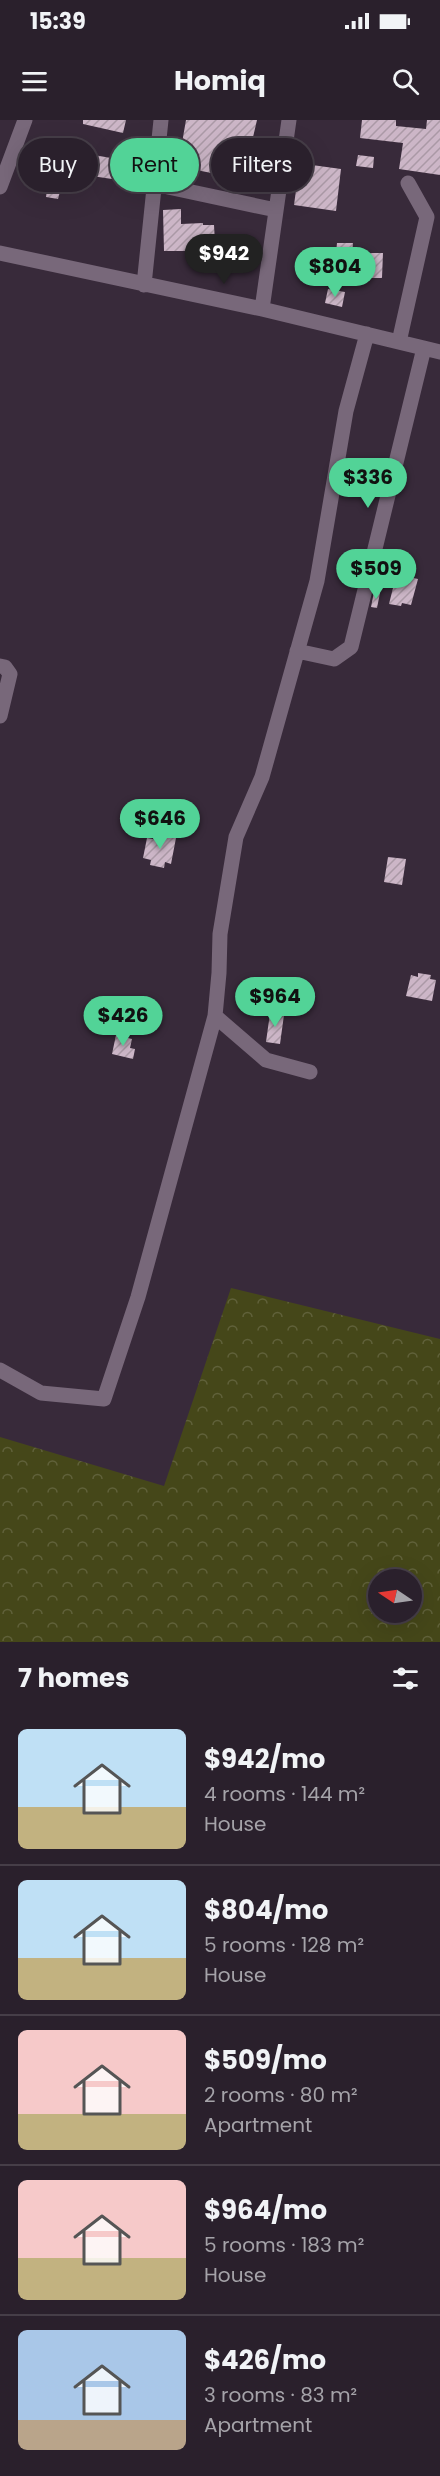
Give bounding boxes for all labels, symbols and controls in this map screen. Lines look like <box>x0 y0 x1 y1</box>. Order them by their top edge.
text: 15:39 <box>30 6 86 37</box>
text: Homiq <box>174 62 266 99</box>
icon: menu <box>18 65 51 98</box>
icon: search <box>389 65 422 98</box>
chip: Buy <box>18 138 98 192</box>
chip: Rent <box>110 138 199 192</box>
chip: Filters <box>211 138 313 192</box>
pin: $942 <box>188 234 260 285</box>
text: $942 <box>199 239 249 267</box>
pin: $804 <box>299 247 371 298</box>
text: $804 <box>309 252 361 280</box>
pin: $336 <box>332 458 404 509</box>
text: $336 <box>343 463 393 491</box>
pin: $509 <box>340 549 412 600</box>
text: $509 <box>350 554 402 582</box>
pin: $646 <box>124 799 196 850</box>
text: $646 <box>134 804 186 832</box>
pin: $964 <box>239 977 311 1028</box>
text: $964 <box>249 982 301 1010</box>
pin: $426 <box>87 996 159 1047</box>
text: $426 <box>98 1001 148 1029</box>
north arrow <box>368 1569 422 1623</box>
map controls <box>368 1569 422 1623</box>
text: 7 homes <box>18 1660 130 1696</box>
icon: filters <box>389 1662 422 1695</box>
text: $942/mo <box>204 1741 325 1777</box>
icon: home <box>66 1753 138 1825</box>
text: 4 rooms · 144 m² <box>204 1780 365 1808</box>
text: House <box>204 1810 266 1838</box>
text: $804/mo <box>204 1892 328 1928</box>
icon: home <box>66 1904 138 1976</box>
text: 5 rooms · 128 m² <box>204 1931 364 1959</box>
text: House <box>204 1961 266 1989</box>
text: $509/mo <box>204 2042 327 2078</box>
icon: home <box>66 2054 138 2126</box>
text: 2 rooms · 80 m² <box>204 2081 358 2109</box>
text: Apartment <box>204 2111 312 2139</box>
text: $964/mo <box>204 2192 327 2228</box>
icon: home <box>66 2204 138 2276</box>
text: 5 rooms · 183 m² <box>204 2231 364 2259</box>
text: House <box>204 2261 266 2289</box>
text: $426/mo <box>204 2342 326 2378</box>
icon: home <box>66 2354 138 2426</box>
text: 3 rooms · 83 m² <box>204 2381 357 2409</box>
text: Apartment <box>204 2411 312 2439</box>

